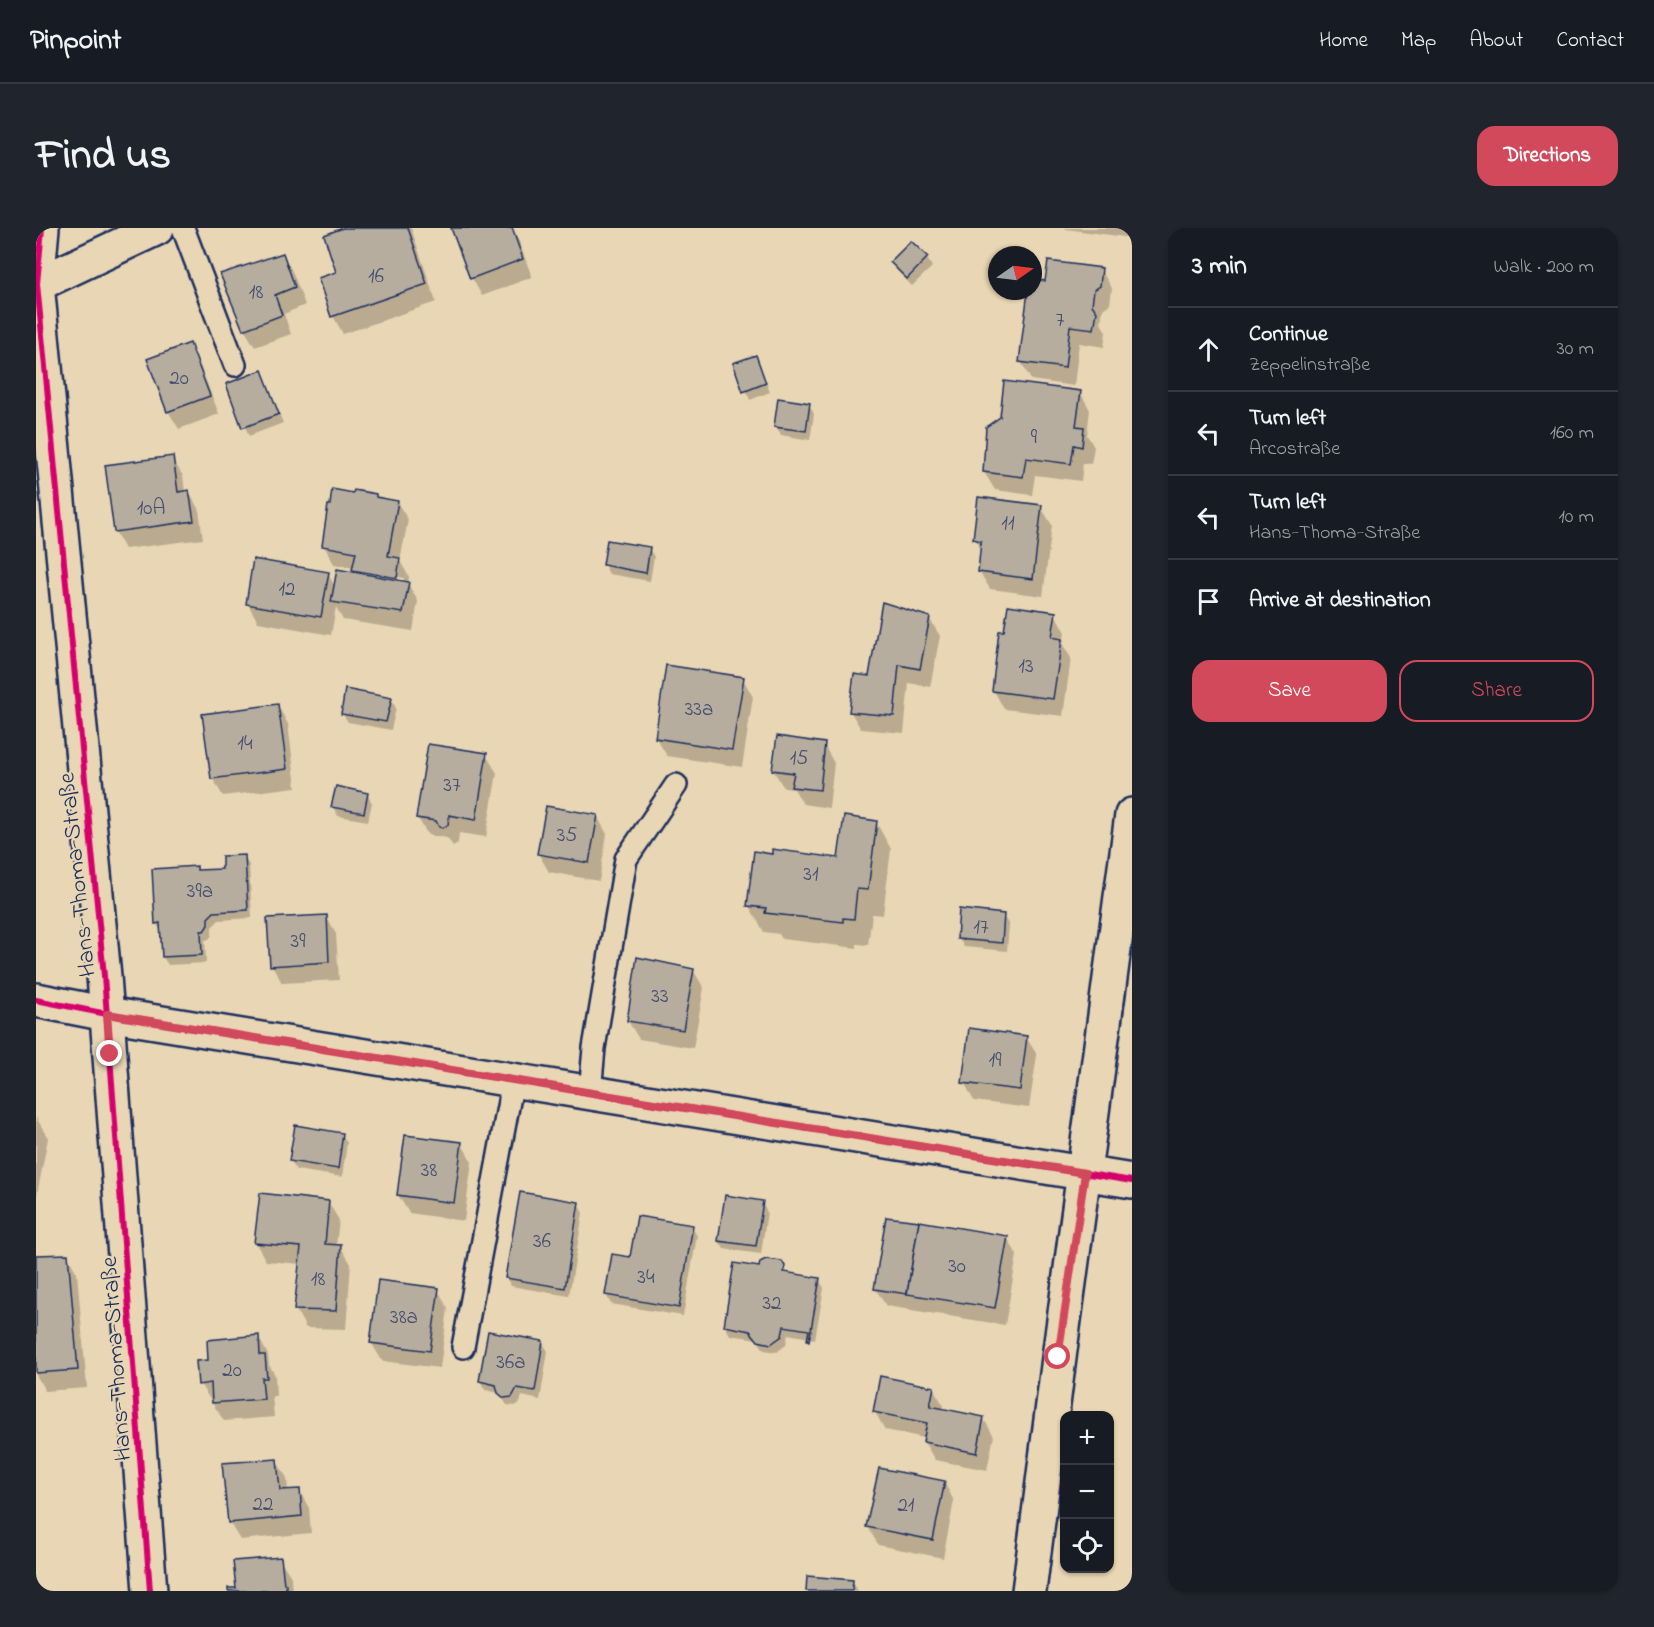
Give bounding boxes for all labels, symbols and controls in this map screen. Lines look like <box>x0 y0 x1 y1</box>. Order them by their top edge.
text: Pinpoint <box>30 21 121 62</box>
text: Home <box>1319 26 1368 56</box>
text: Map <box>1401 26 1436 56</box>
text: About <box>1469 26 1523 56</box>
text: Contact <box>1556 26 1624 56</box>
text: Find us <box>36 126 171 187</box>
button: Directions <box>1477 126 1618 186</box>
north arrow <box>988 246 1042 300</box>
text: 3 min <box>1192 248 1247 286</box>
text: Walk · 200 m <box>1494 253 1594 282</box>
house number: 16 <box>368 262 384 292</box>
house number: 18 <box>249 278 263 308</box>
house number: 7 <box>1056 306 1065 336</box>
text: Continue <box>1249 319 1328 351</box>
icon: ahead <box>1192 333 1225 366</box>
text: 30 m <box>1557 335 1594 364</box>
text: Zeppelinstraße <box>1249 351 1370 380</box>
house number: 20 <box>169 364 189 394</box>
text: Turn left <box>1249 403 1326 435</box>
icon: left <box>1192 417 1225 450</box>
text: 160 m <box>1550 419 1594 448</box>
house number: 9 <box>1031 423 1038 453</box>
text: Arcostraße <box>1249 435 1340 464</box>
text: Turn left <box>1249 487 1326 519</box>
house number: 10A <box>137 494 165 524</box>
icon: left <box>1192 501 1225 534</box>
text: 10 m <box>1558 503 1594 532</box>
house number: 11 <box>1001 509 1015 539</box>
text: Hans-Thoma-Straße <box>1249 519 1420 548</box>
house number: 12 <box>278 575 296 605</box>
icon: arrive <box>1192 585 1225 618</box>
text: Arrive at destination <box>1249 585 1431 617</box>
house number: 13 <box>1018 652 1034 682</box>
button: Save <box>1192 660 1387 722</box>
button: Share <box>1399 660 1594 722</box>
house number: 33a <box>685 695 713 725</box>
house number: 14 <box>237 729 253 759</box>
house number: 15 <box>790 744 808 774</box>
street label: Hans-Thoma-Straße <box>50 771 107 979</box>
house number: 37 <box>443 771 461 801</box>
house number: 35 <box>557 821 577 851</box>
house number: 31 <box>803 860 819 890</box>
house number: 39a <box>187 877 213 907</box>
house number: 17 <box>973 913 989 943</box>
house number: 39 <box>291 927 306 957</box>
house number: 33 <box>651 982 669 1012</box>
route end <box>96 1040 122 1066</box>
house number: 19 <box>989 1046 1002 1076</box>
house number: 38 <box>421 1156 437 1186</box>
house number: 36 <box>533 1227 551 1257</box>
house number: 30 <box>948 1252 966 1282</box>
street label: Hans-Thoma-Straße <box>93 1255 142 1462</box>
house number: 34 <box>637 1263 655 1293</box>
house number: 18 <box>311 1265 325 1295</box>
house number: 32 <box>762 1289 782 1319</box>
house number: 38a <box>390 1303 418 1333</box>
route start <box>1044 1343 1070 1369</box>
house number: 36a <box>496 1348 526 1378</box>
house number: 20 <box>222 1356 242 1386</box>
map controls <box>1060 1411 1114 1573</box>
button: + <box>1060 1411 1114 1465</box>
button: − <box>1060 1465 1114 1519</box>
house number: 22 <box>253 1490 273 1520</box>
house number: 21 <box>897 1491 915 1521</box>
button: locate <box>1060 1519 1114 1573</box>

